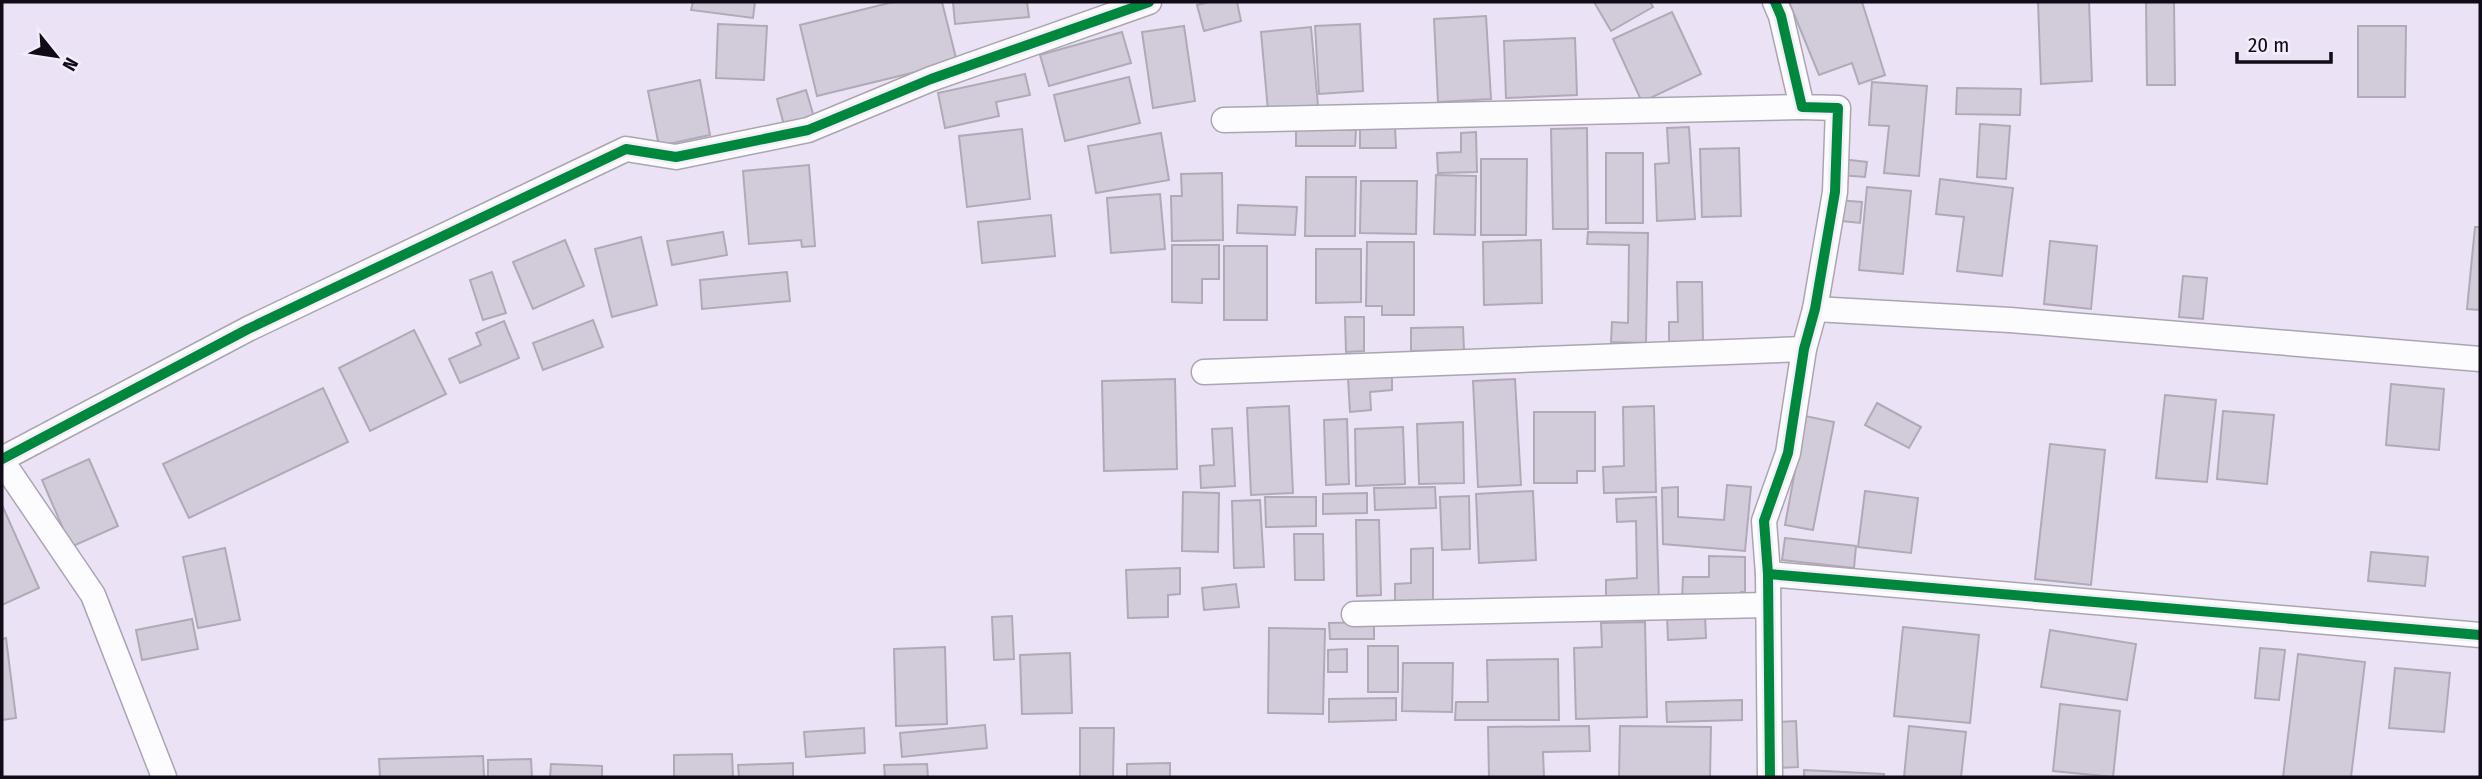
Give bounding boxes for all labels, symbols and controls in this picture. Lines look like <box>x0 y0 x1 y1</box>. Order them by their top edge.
north arrow <box>21 21 91 91</box>
scale bar <box>2237 21 2332 65</box>
text: 20 m <box>2248 32 2289 58</box>
text: N <box>57 54 83 75</box>

